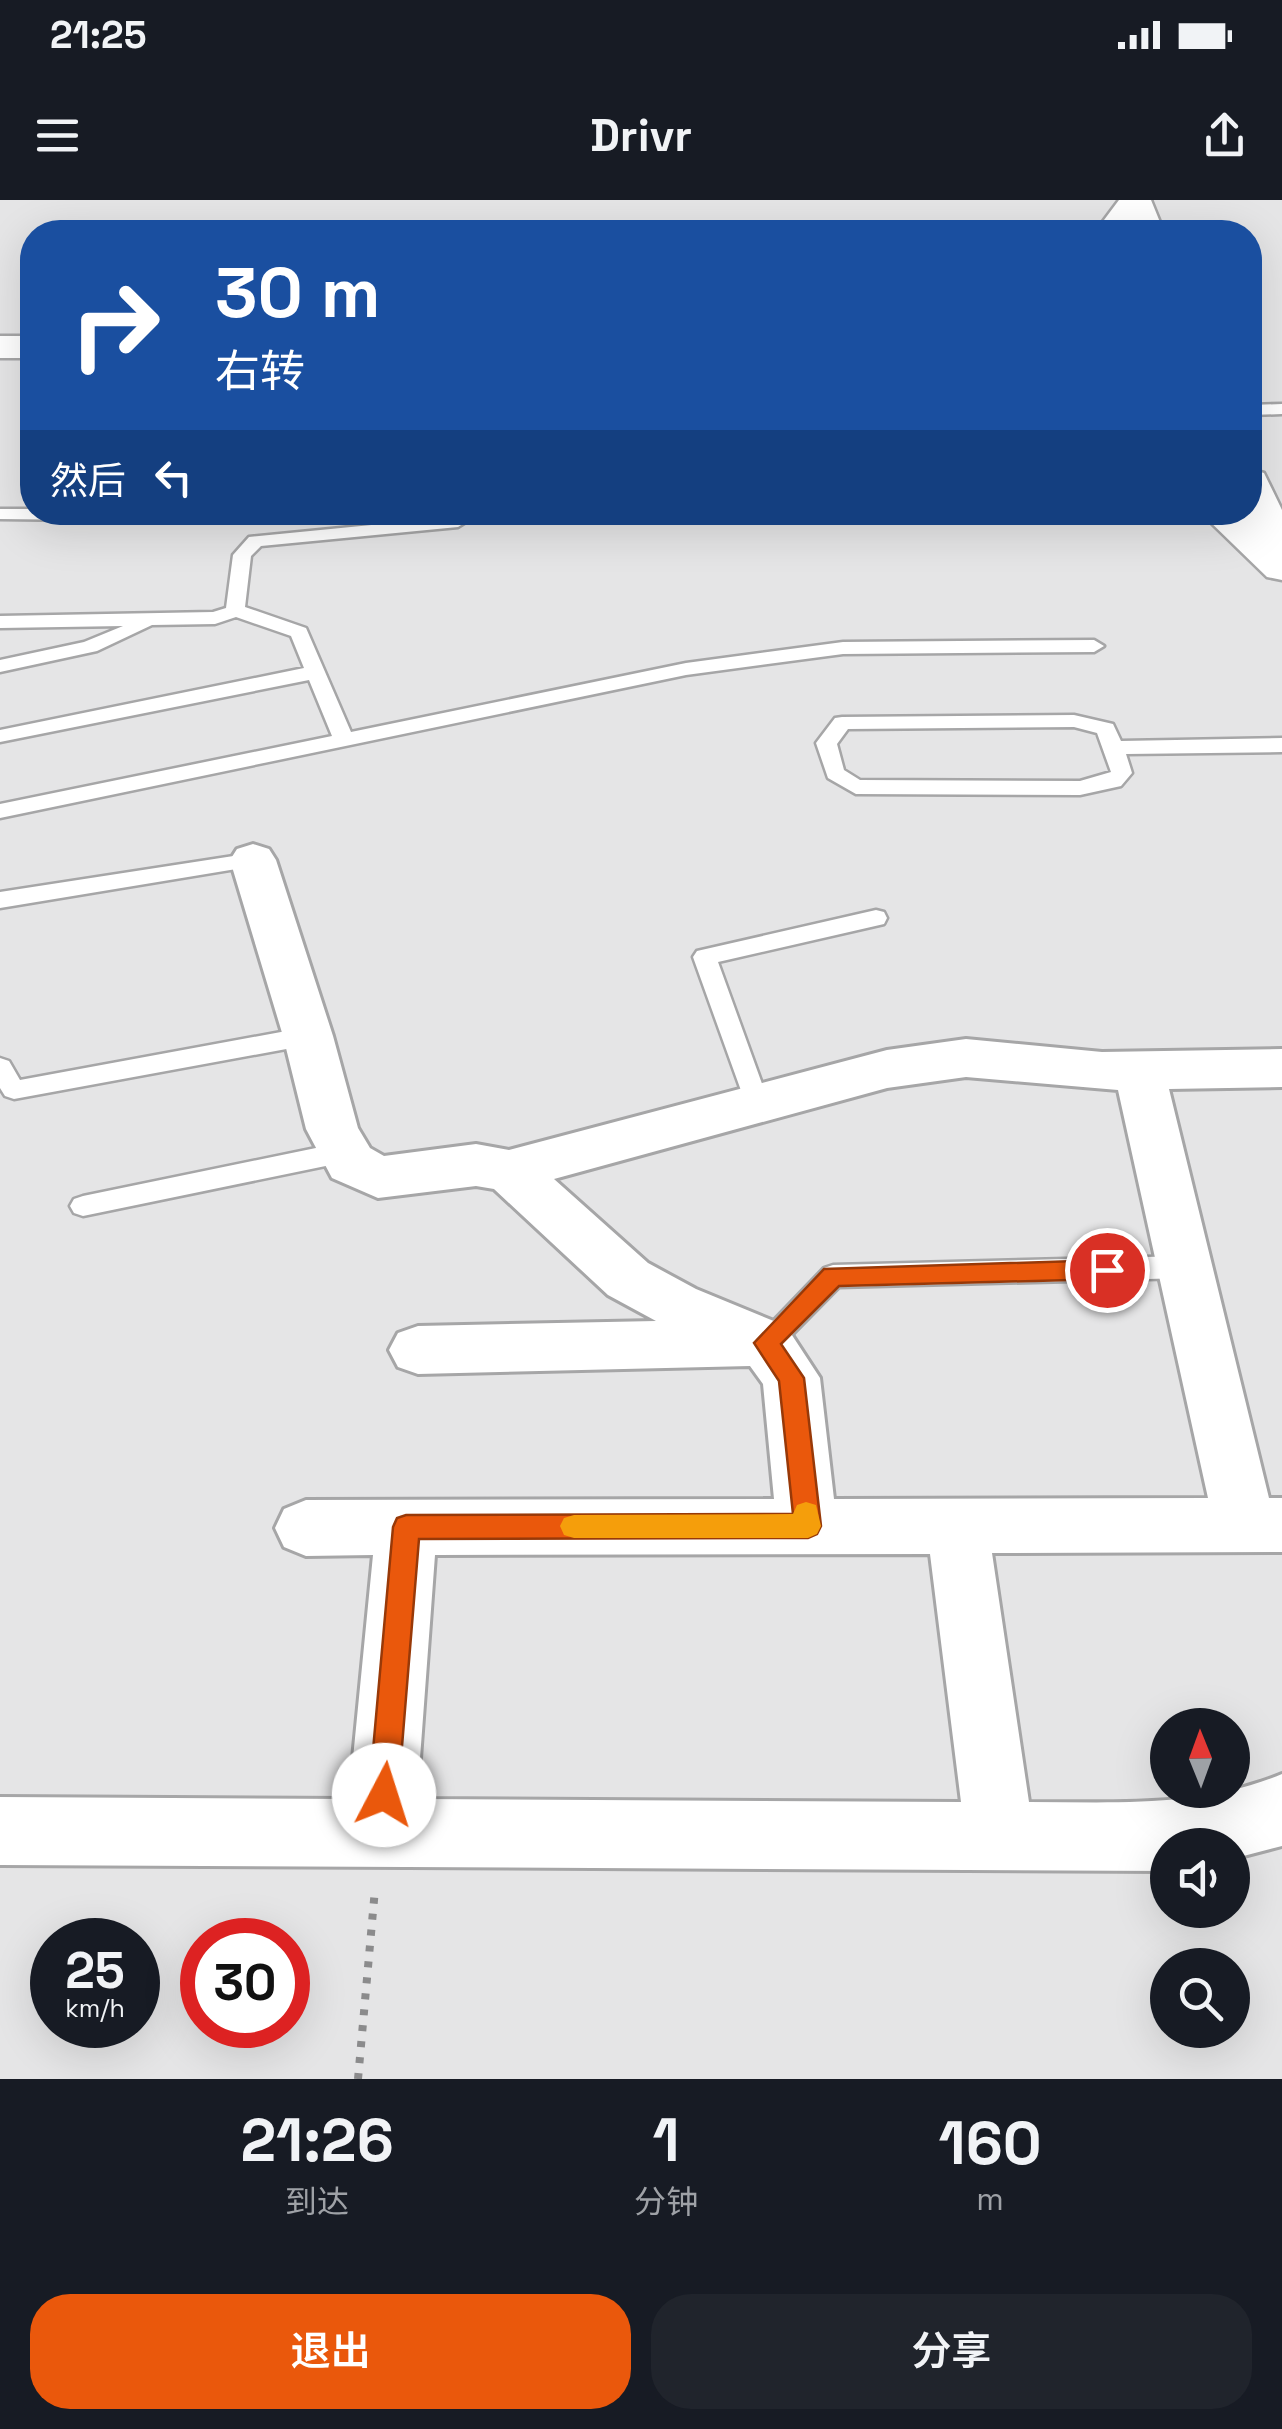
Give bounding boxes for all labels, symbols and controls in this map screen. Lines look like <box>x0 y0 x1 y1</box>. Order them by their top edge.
text: 21:25 <box>50 11 146 59</box>
text: Drivr <box>590 107 692 164</box>
icon: menu <box>30 108 85 163</box>
icon: share <box>1197 108 1252 163</box>
text: 30 m <box>215 248 380 337</box>
icon: right <box>50 260 180 390</box>
text: 右转 <box>215 343 305 400</box>
icon: left <box>146 450 201 505</box>
text: 然后 <box>50 457 126 505</box>
pin <box>1065 1228 1150 1313</box>
icon: arrive <box>1080 1243 1135 1298</box>
north arrow <box>1150 1708 1250 1808</box>
map controls <box>1150 1708 1250 2048</box>
position arrow <box>332 1743 436 1847</box>
button: sound <box>1150 1828 1250 1928</box>
speed limit sign: 30 <box>180 1918 310 2048</box>
text: 25 <box>65 1939 125 2003</box>
button: search <box>1150 1948 1250 2048</box>
text: km/h <box>65 1992 125 2024</box>
text: 21:26 <box>240 2102 394 2179</box>
text: 1 <box>653 2102 680 2179</box>
text: 160 <box>939 2105 1042 2182</box>
text: m <box>976 2179 1004 2219</box>
text: 到达 <box>285 2182 349 2222</box>
text: 分钟 <box>634 2182 698 2222</box>
button: 退出 <box>30 2294 631 2409</box>
button: 分享 <box>651 2294 1252 2409</box>

